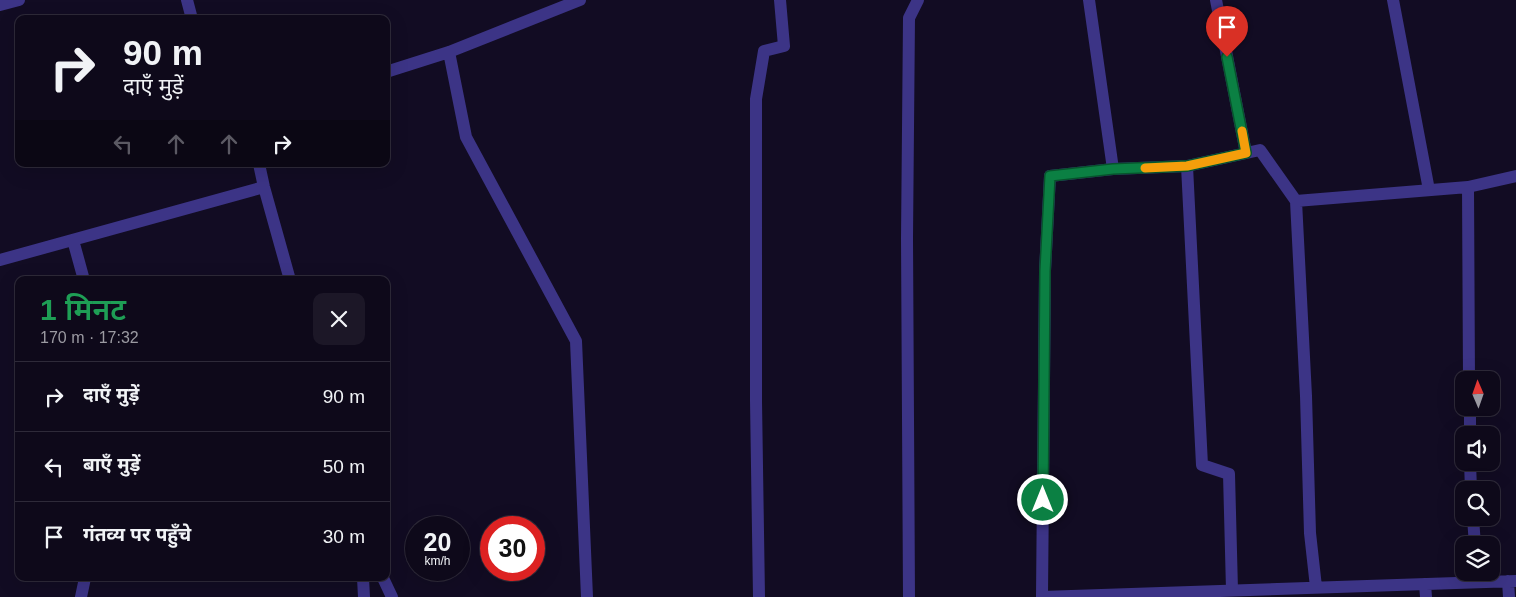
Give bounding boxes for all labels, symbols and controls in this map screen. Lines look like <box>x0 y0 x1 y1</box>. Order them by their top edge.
pin <box>1206 6 1248 57</box>
icon: arrive <box>1213 13 1241 41</box>
text: 90 m <box>123 33 203 72</box>
icon: right <box>40 35 105 100</box>
text: दाएँ मुड़ें <box>123 74 184 99</box>
icon: left <box>109 130 137 158</box>
icon: ahead <box>162 130 190 158</box>
icon: ahead <box>215 130 243 158</box>
icon: right <box>268 130 296 158</box>
text: 1 मिनट <box>40 293 126 326</box>
button: close <box>313 293 365 345</box>
text: 170 m · 17:32 <box>40 329 139 346</box>
north arrow <box>1455 371 1500 416</box>
map controls <box>1455 371 1500 581</box>
icon: right <box>40 383 68 411</box>
text: दाएँ मुड़ें <box>83 384 139 405</box>
text: 90 m <box>323 386 365 407</box>
button: sound <box>1455 426 1500 471</box>
icon: left <box>40 453 68 481</box>
text: बाएँ मुड़ें <box>83 454 140 475</box>
text: 50 m <box>323 456 365 477</box>
position arrow <box>1016 473 1068 525</box>
button: search <box>1455 481 1500 526</box>
speed limit sign: 30 <box>480 516 545 581</box>
icon: arrive <box>40 523 68 551</box>
text: गंतव्य पर पहुँचे <box>83 524 191 545</box>
text: 30 m <box>323 526 365 547</box>
text: 20 <box>424 528 451 556</box>
button: layers <box>1455 536 1500 581</box>
text: km/h <box>424 554 451 568</box>

